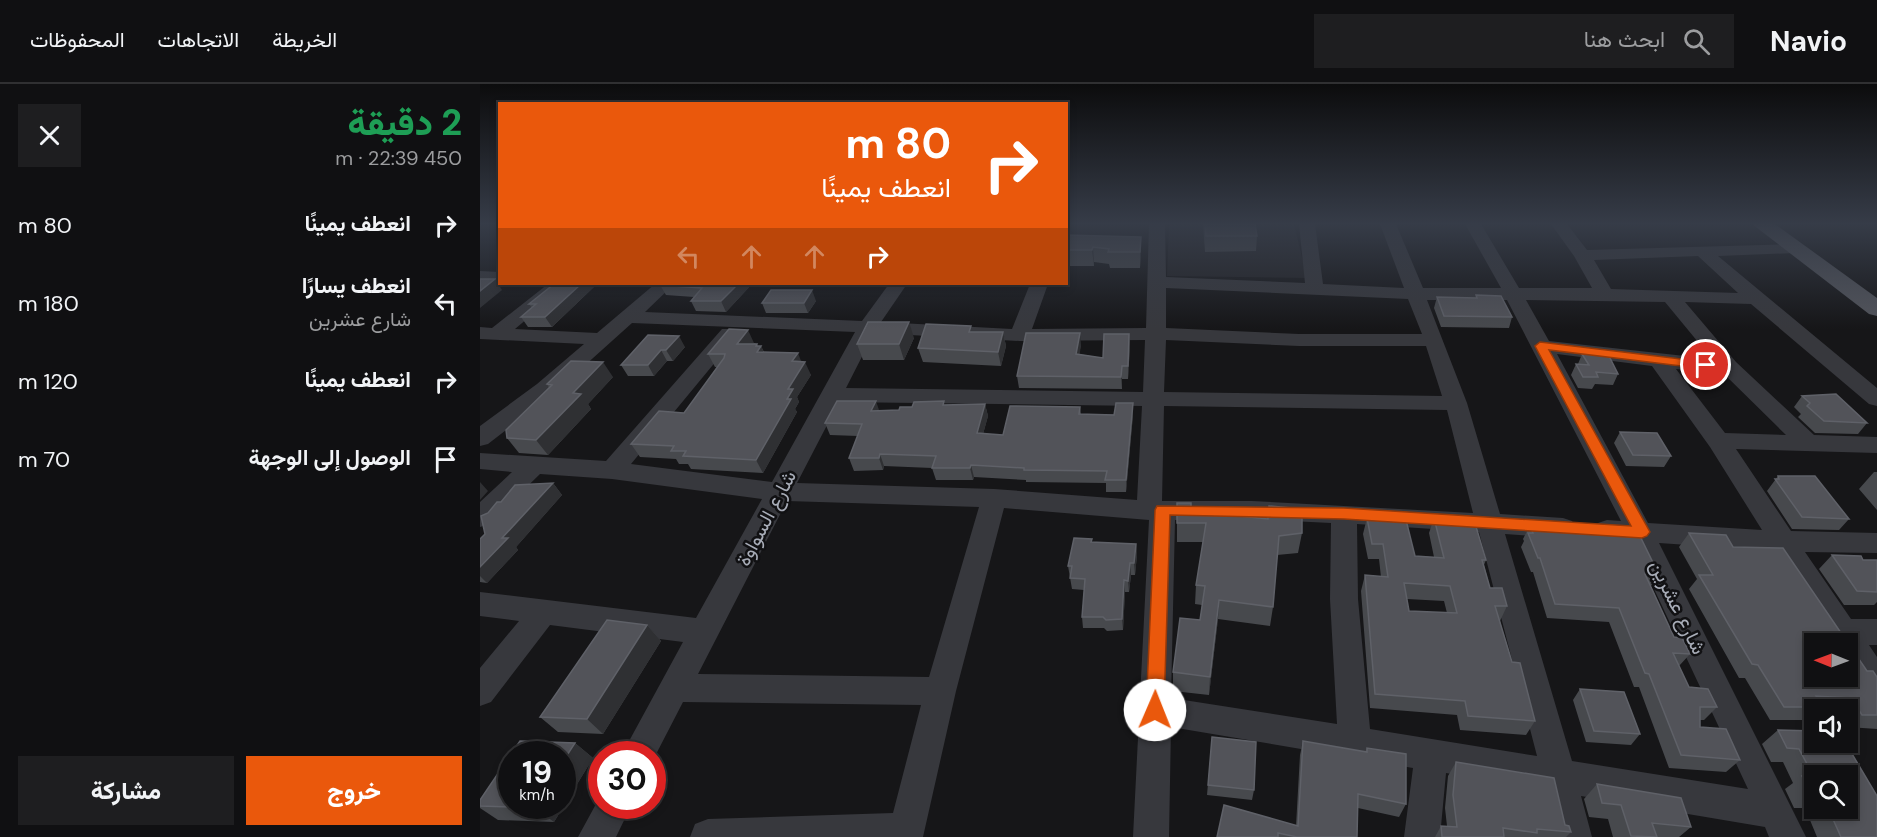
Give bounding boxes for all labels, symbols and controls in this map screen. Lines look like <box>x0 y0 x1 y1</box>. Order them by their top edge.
search box <box>1314 14 1734 68</box>
text: Navio <box>1770 23 1847 60</box>
text: ابحث هنا <box>1584 25 1665 54</box>
icon: search <box>1680 25 1713 58</box>
text: المحفوظات <box>30 26 125 54</box>
text: الاتجاهات <box>158 26 239 54</box>
text: الخريطة <box>272 26 337 54</box>
text: 2 دقيقة <box>348 99 462 146</box>
button: close <box>18 104 81 167</box>
text: 80 m <box>845 116 951 171</box>
icon: right <box>972 126 1050 204</box>
text: 450 m · 22:39 <box>335 145 462 171</box>
text: انعطف يمينًا <box>821 170 951 205</box>
text: انعطف يمينًا <box>304 209 411 238</box>
icon: right <box>429 209 462 242</box>
text: 80 m <box>18 211 72 240</box>
icon: left <box>672 240 705 273</box>
icon: ahead <box>735 240 768 273</box>
icon: ahead <box>798 240 831 273</box>
icon: right <box>861 240 894 273</box>
text: انعطف يسارًا <box>302 271 411 300</box>
icon: left <box>429 287 462 320</box>
text: 180 m <box>18 289 79 318</box>
text: شارع عشرين <box>309 306 411 332</box>
pin <box>1680 339 1731 390</box>
icon: arrive <box>1689 348 1722 381</box>
text: انعطف يمينًا <box>304 365 411 394</box>
icon: right <box>429 365 462 398</box>
text: 120 m <box>18 367 78 396</box>
text: الوصول إلى الوجهة <box>249 443 411 472</box>
icon: arrive <box>429 443 462 476</box>
text: 70 m <box>18 445 70 474</box>
street label: شارع السواوة <box>730 466 803 571</box>
street label: شارع عشرين <box>1643 555 1712 659</box>
north arrow <box>1804 633 1858 687</box>
map controls <box>1804 633 1858 819</box>
position arrow <box>1123 678 1187 742</box>
button: sound <box>1804 699 1858 753</box>
speed limit sign: 30 <box>588 741 666 819</box>
text: 19 <box>522 753 552 792</box>
button: مشاركة <box>18 756 234 825</box>
button: خروج <box>246 756 462 825</box>
button: search <box>1804 765 1858 819</box>
text: km/h <box>519 785 555 805</box>

